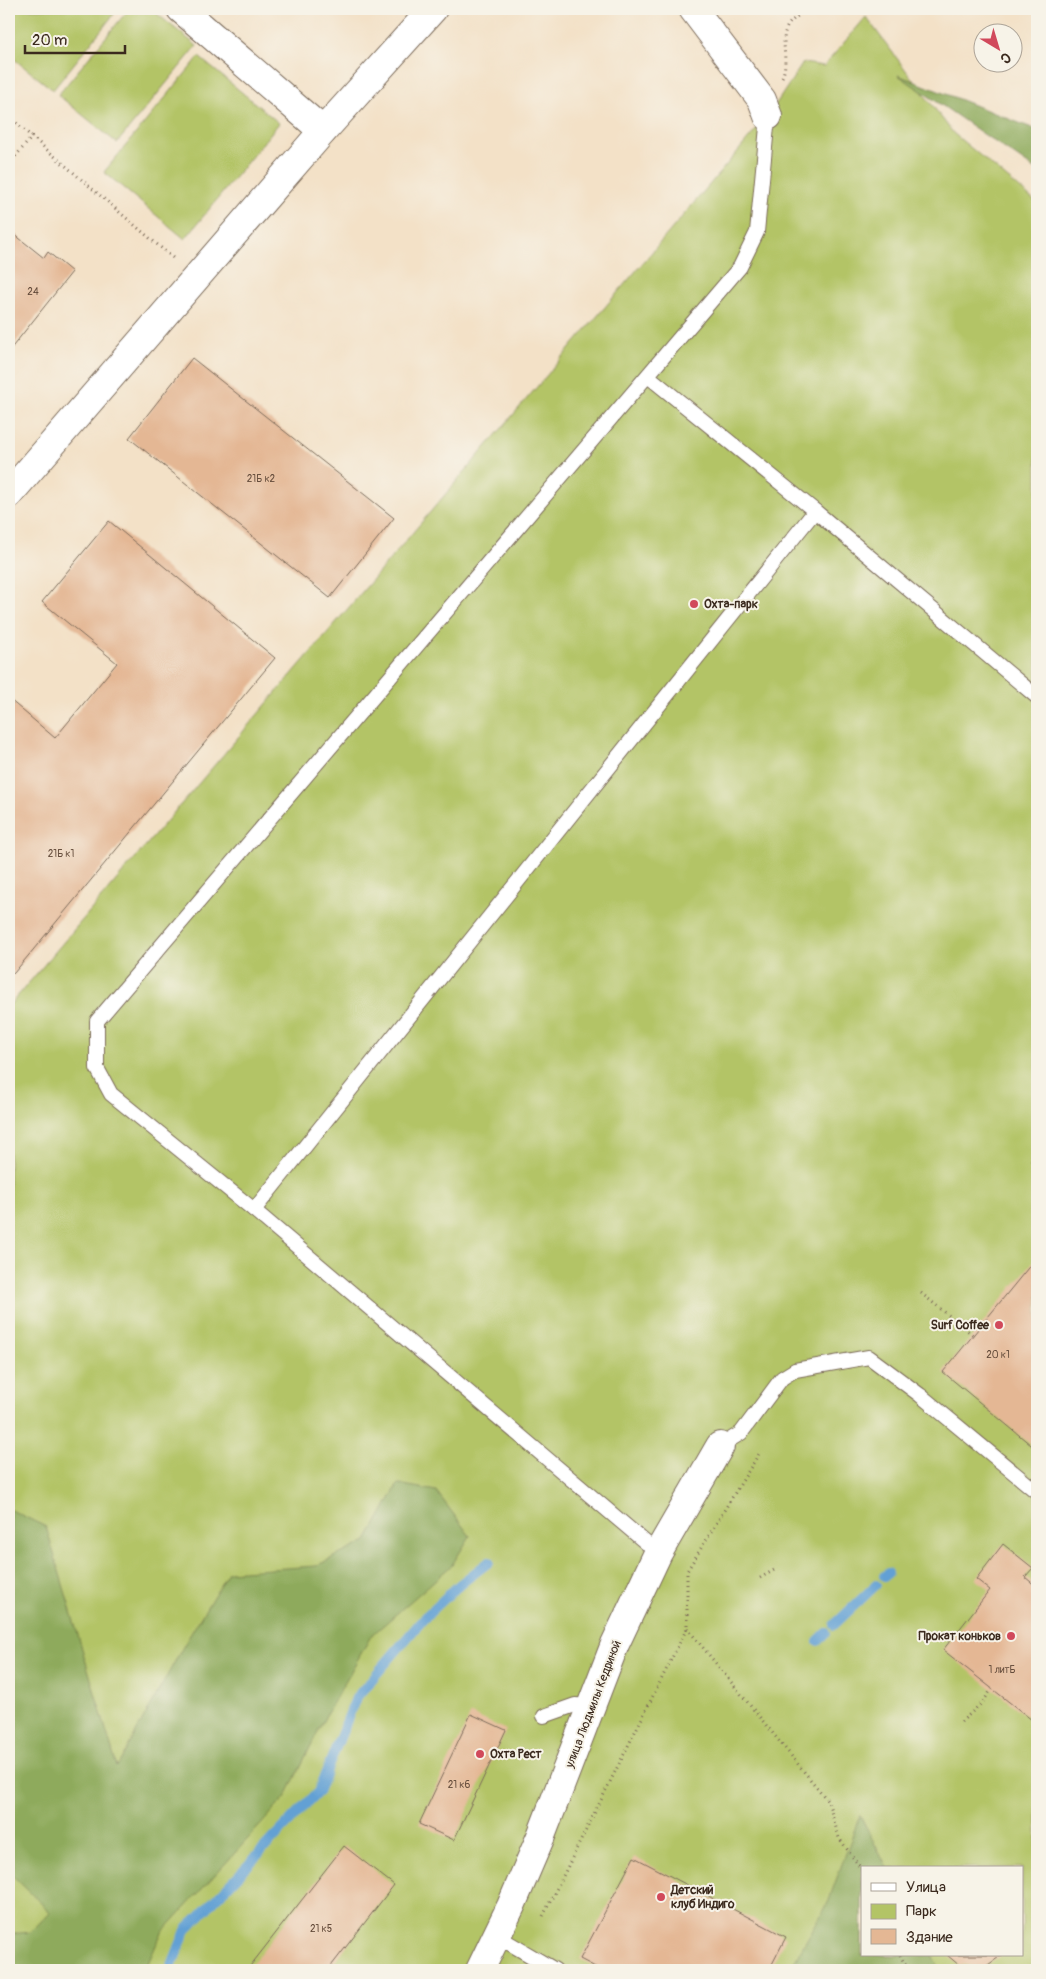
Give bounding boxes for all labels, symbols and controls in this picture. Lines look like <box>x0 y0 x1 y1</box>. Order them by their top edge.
scale bar <box>25 22 125 54</box>
north arrow <box>974 22 1024 72</box>
text: 20 m <box>32 31 67 50</box>
text: С <box>997 48 1014 67</box>
house number: 24 <box>27 286 39 298</box>
house number: 21Б к2 <box>247 473 276 485</box>
place label: Охта-парк <box>704 597 759 612</box>
marker: Охта-парк <box>688 598 700 610</box>
house number: 21Б к1 <box>48 848 74 860</box>
place label: Surf Coffee <box>931 1318 990 1333</box>
marker: Surf Coffee <box>993 1319 1005 1331</box>
house number: 20 к1 <box>986 1349 1010 1361</box>
place label: Прокат коньков <box>919 1629 1001 1644</box>
marker: Прокат коньков <box>1005 1630 1017 1642</box>
street label: улица Людмилы Кедриной <box>562 1638 625 1771</box>
house number: 1 литБ <box>989 1664 1015 1676</box>
place label: Охта Рест <box>490 1747 543 1762</box>
marker: Охта Рест <box>474 1748 486 1760</box>
house number: 21 к6 <box>448 1779 471 1791</box>
legend <box>861 1866 1024 1956</box>
text: Улица <box>906 1878 946 1897</box>
place label: Детский клуб Индиго <box>670 1883 735 1912</box>
marker: Детский клуб Индиго <box>655 1891 667 1903</box>
text: Парк <box>906 1902 937 1921</box>
house number: 21 к5 <box>310 1923 332 1935</box>
text: Здание <box>906 1928 953 1947</box>

